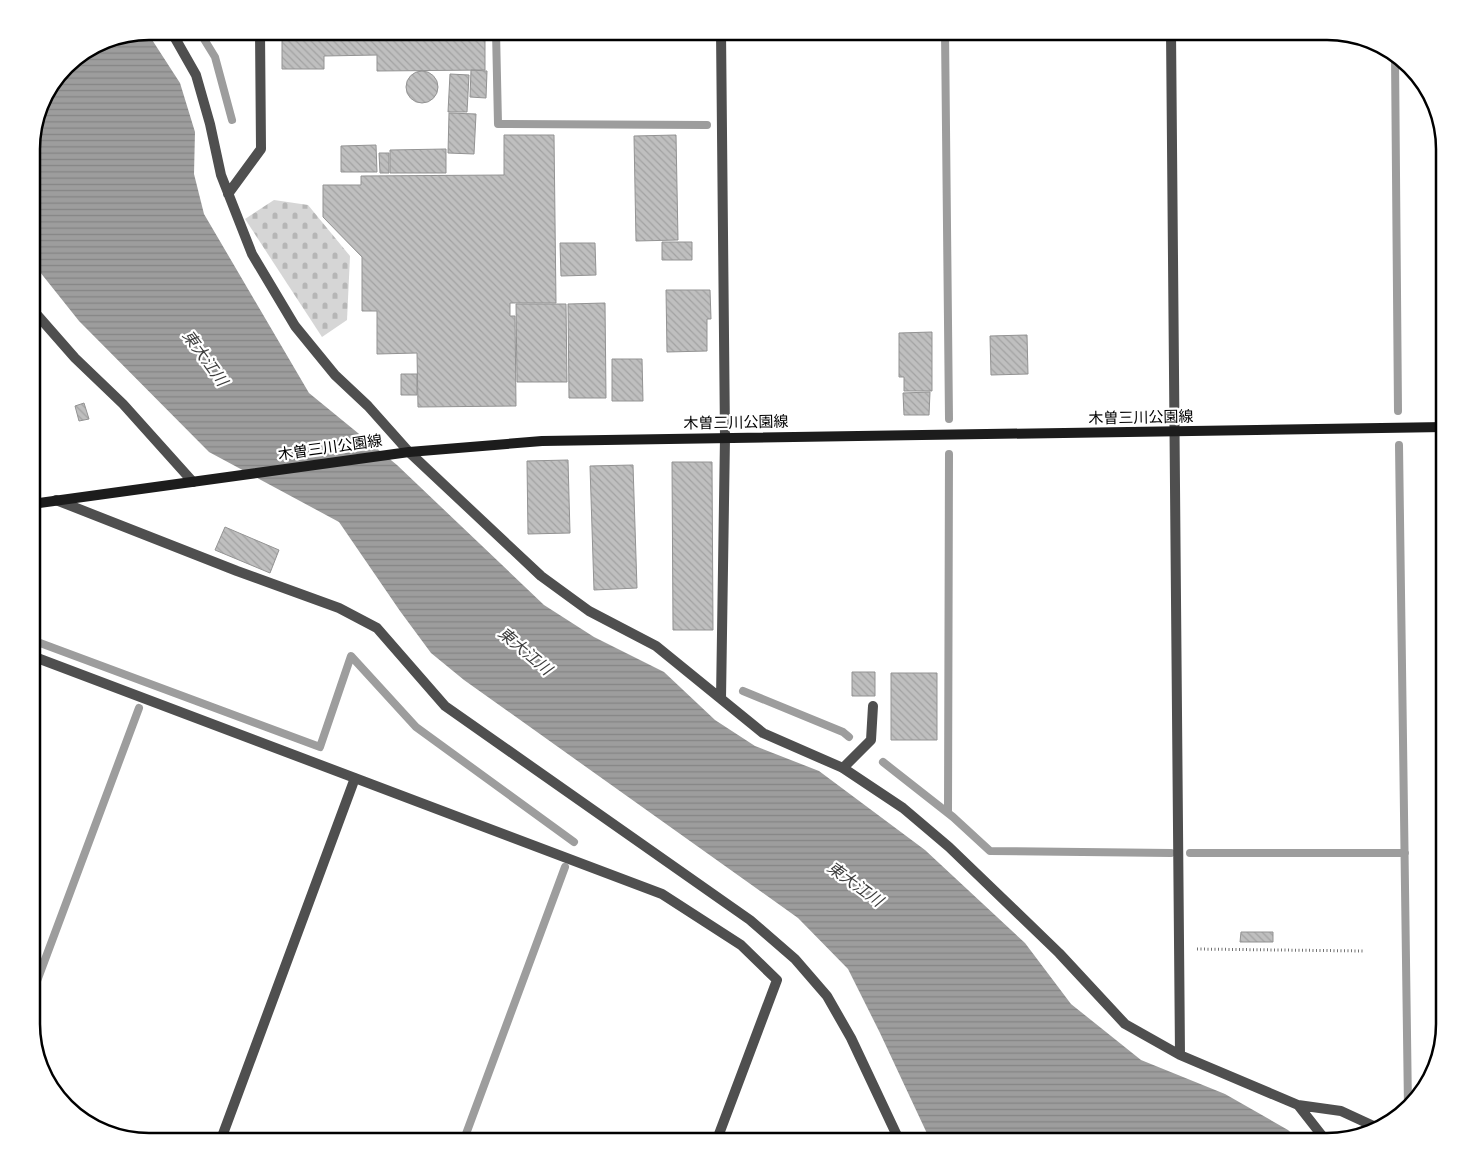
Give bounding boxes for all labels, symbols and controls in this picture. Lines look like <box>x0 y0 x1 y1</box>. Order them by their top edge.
water label: 東大江川 <box>179 327 232 390</box>
street label: 木曽三川公園線 <box>1088 408 1194 426</box>
street label: 木曽三川公園線 <box>683 413 789 431</box>
street label: 木曽三川公園線 <box>277 431 383 463</box>
water label: 東大江川 <box>495 624 557 679</box>
water label: 東大江川 <box>824 858 887 911</box>

